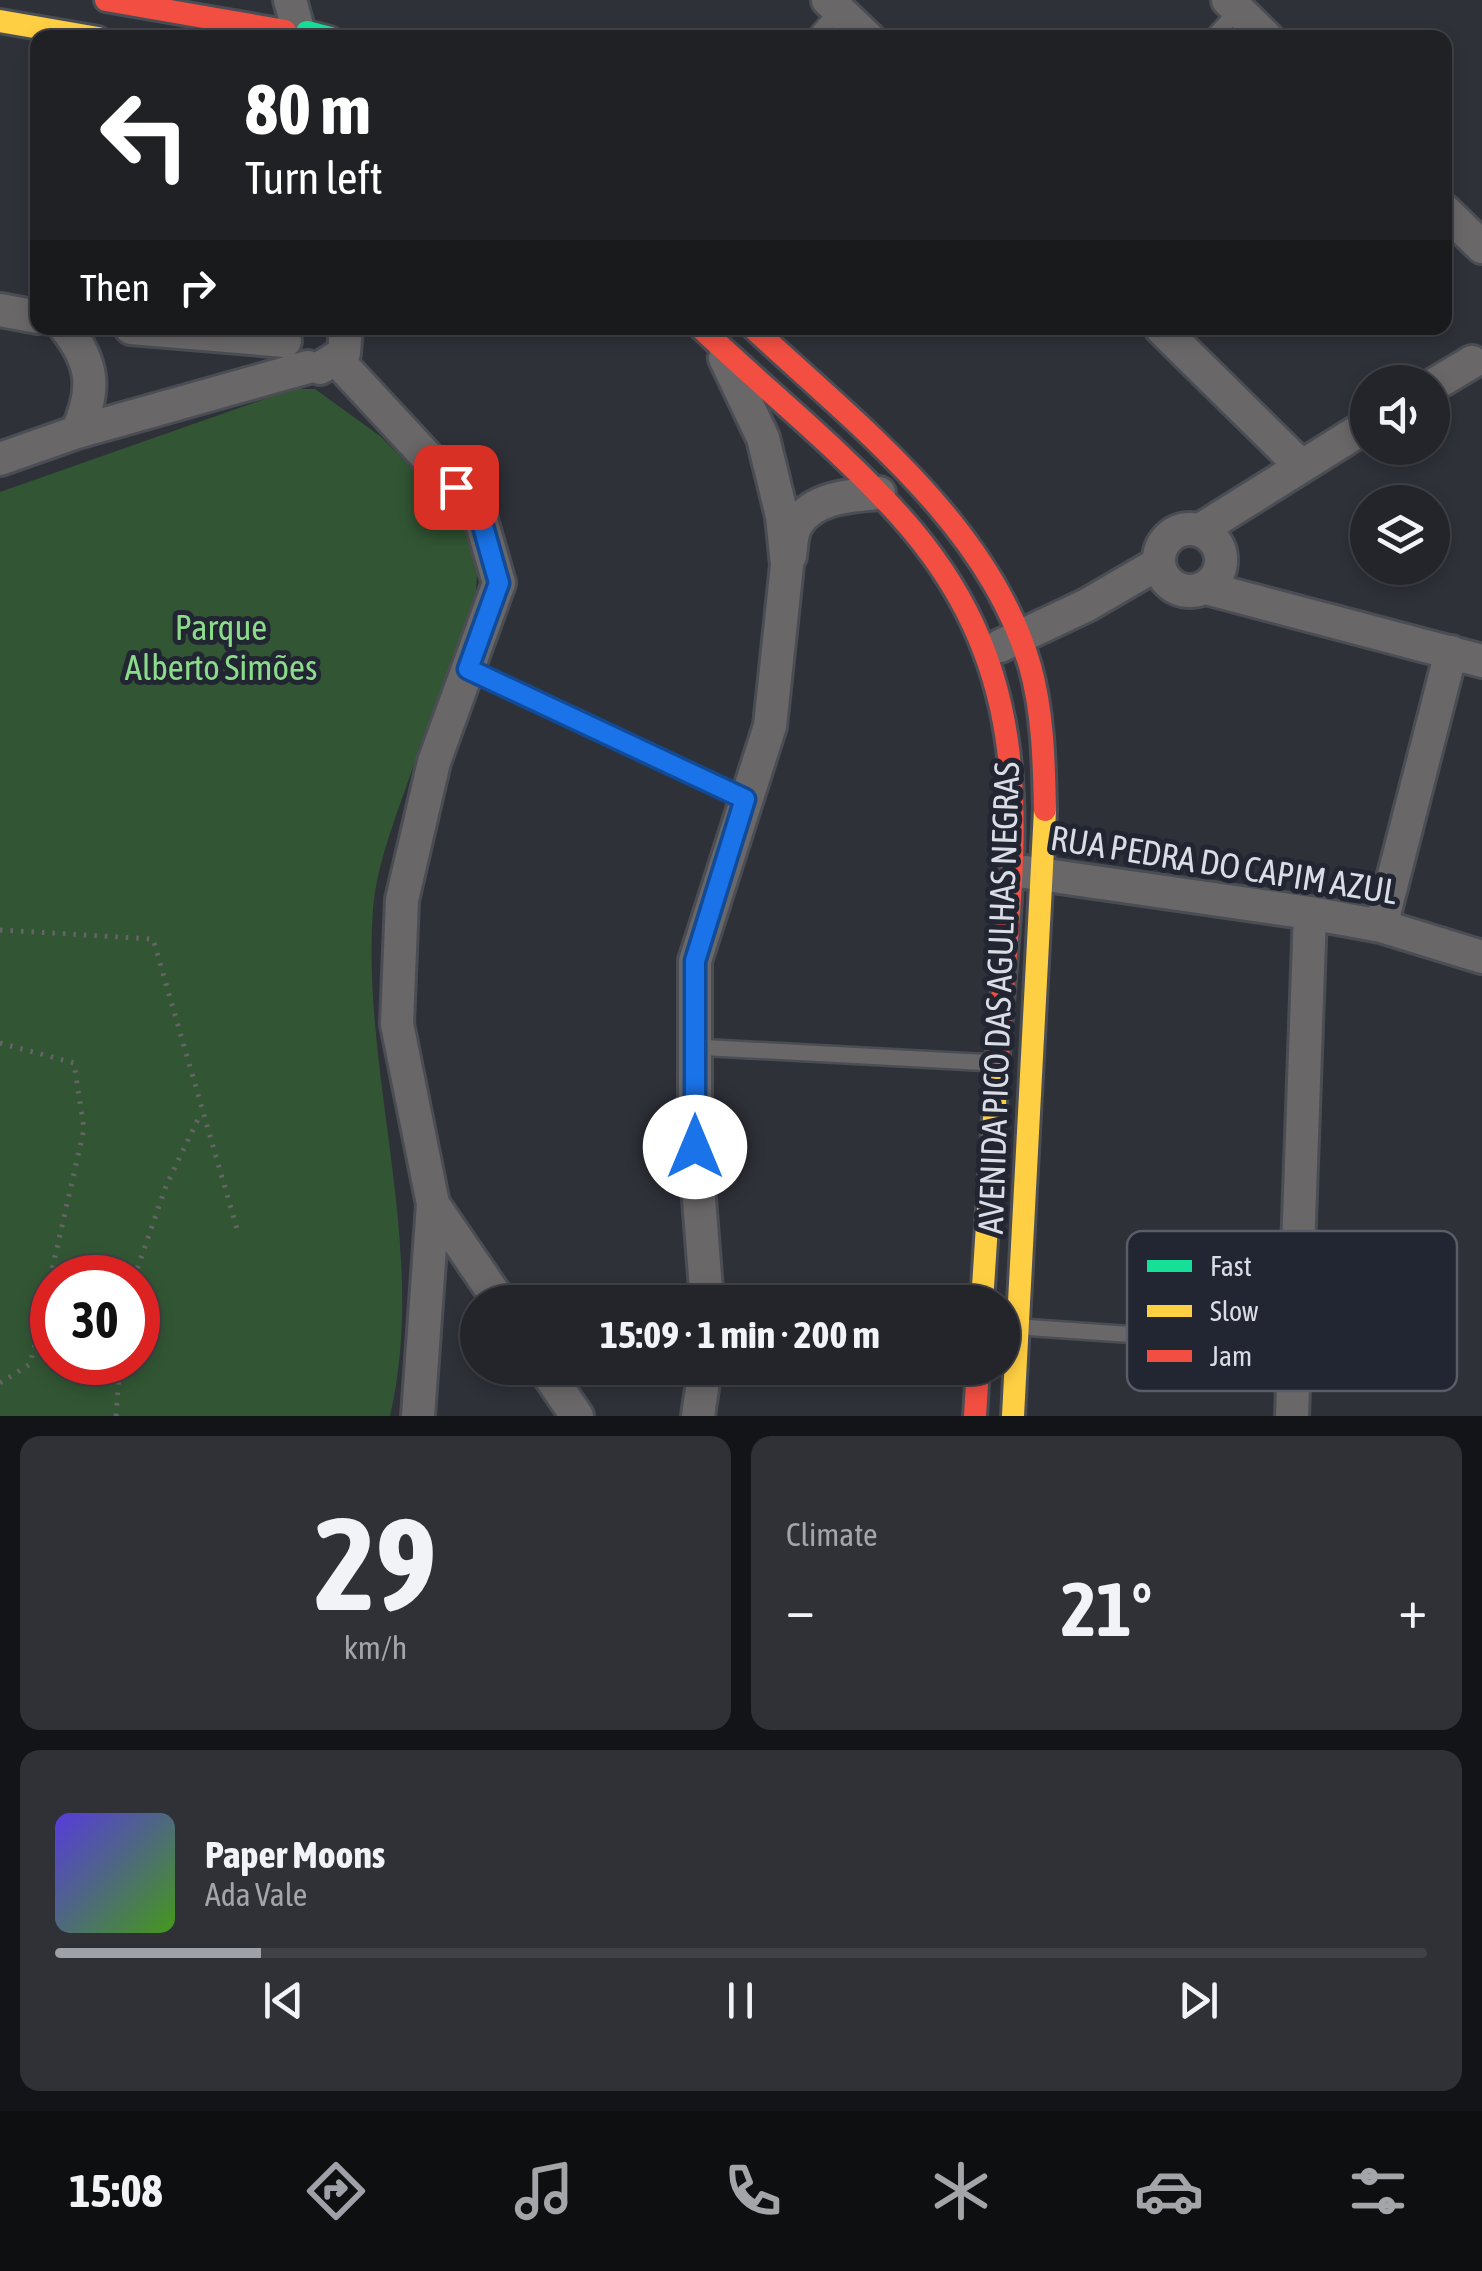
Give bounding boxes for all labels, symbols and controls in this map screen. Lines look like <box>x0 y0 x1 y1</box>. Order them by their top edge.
text: 80 m <box>245 69 371 149</box>
icon: left <box>80 70 210 200</box>
text: Turn left <box>245 152 383 204</box>
icon: right <box>170 260 225 315</box>
text: Then <box>80 266 150 309</box>
map controls <box>1350 365 1450 585</box>
button: sound <box>1350 365 1450 465</box>
pin <box>414 445 499 530</box>
icon: arrive <box>429 460 484 515</box>
button: layers <box>1350 485 1450 585</box>
park label: Parque Alberto Simões <box>125 607 317 687</box>
street label: AVENIDA PICO DAS AGULHAS NEGRAS <box>970 761 1026 1235</box>
street label: RUA PEDRA DO CAPIM AZUL <box>1048 817 1401 911</box>
position arrow <box>643 1095 747 1199</box>
legend <box>1127 1231 1457 1391</box>
text: Fast <box>1210 1250 1252 1282</box>
speed limit sign: 30 <box>30 1255 160 1385</box>
text: Slow <box>1210 1295 1259 1327</box>
text: 15:09 · 1 min · 200 m <box>600 1313 880 1356</box>
text: Jam <box>1210 1340 1252 1372</box>
text: 29 <box>314 1489 437 1638</box>
text: Climate <box>786 1516 878 1553</box>
text: 21° <box>1061 1566 1152 1652</box>
text: − <box>786 1577 815 1640</box>
text: + <box>1398 1577 1427 1640</box>
text: km/h <box>344 1629 407 1666</box>
text: Paper Moons <box>205 1833 385 1876</box>
text: Ada Vale <box>205 1876 307 1913</box>
icon: previous <box>256 1973 311 2028</box>
icon: pause <box>713 1973 768 2028</box>
icon: next <box>1171 1973 1226 2028</box>
icon: directions <box>301 2156 371 2226</box>
icon: music <box>509 2156 579 2226</box>
icon: phone <box>718 2156 788 2226</box>
icon: climate <box>926 2156 996 2226</box>
icon: car <box>1134 2156 1204 2226</box>
icon: filters <box>1343 2156 1413 2226</box>
text: 15:08 <box>69 2165 163 2217</box>

